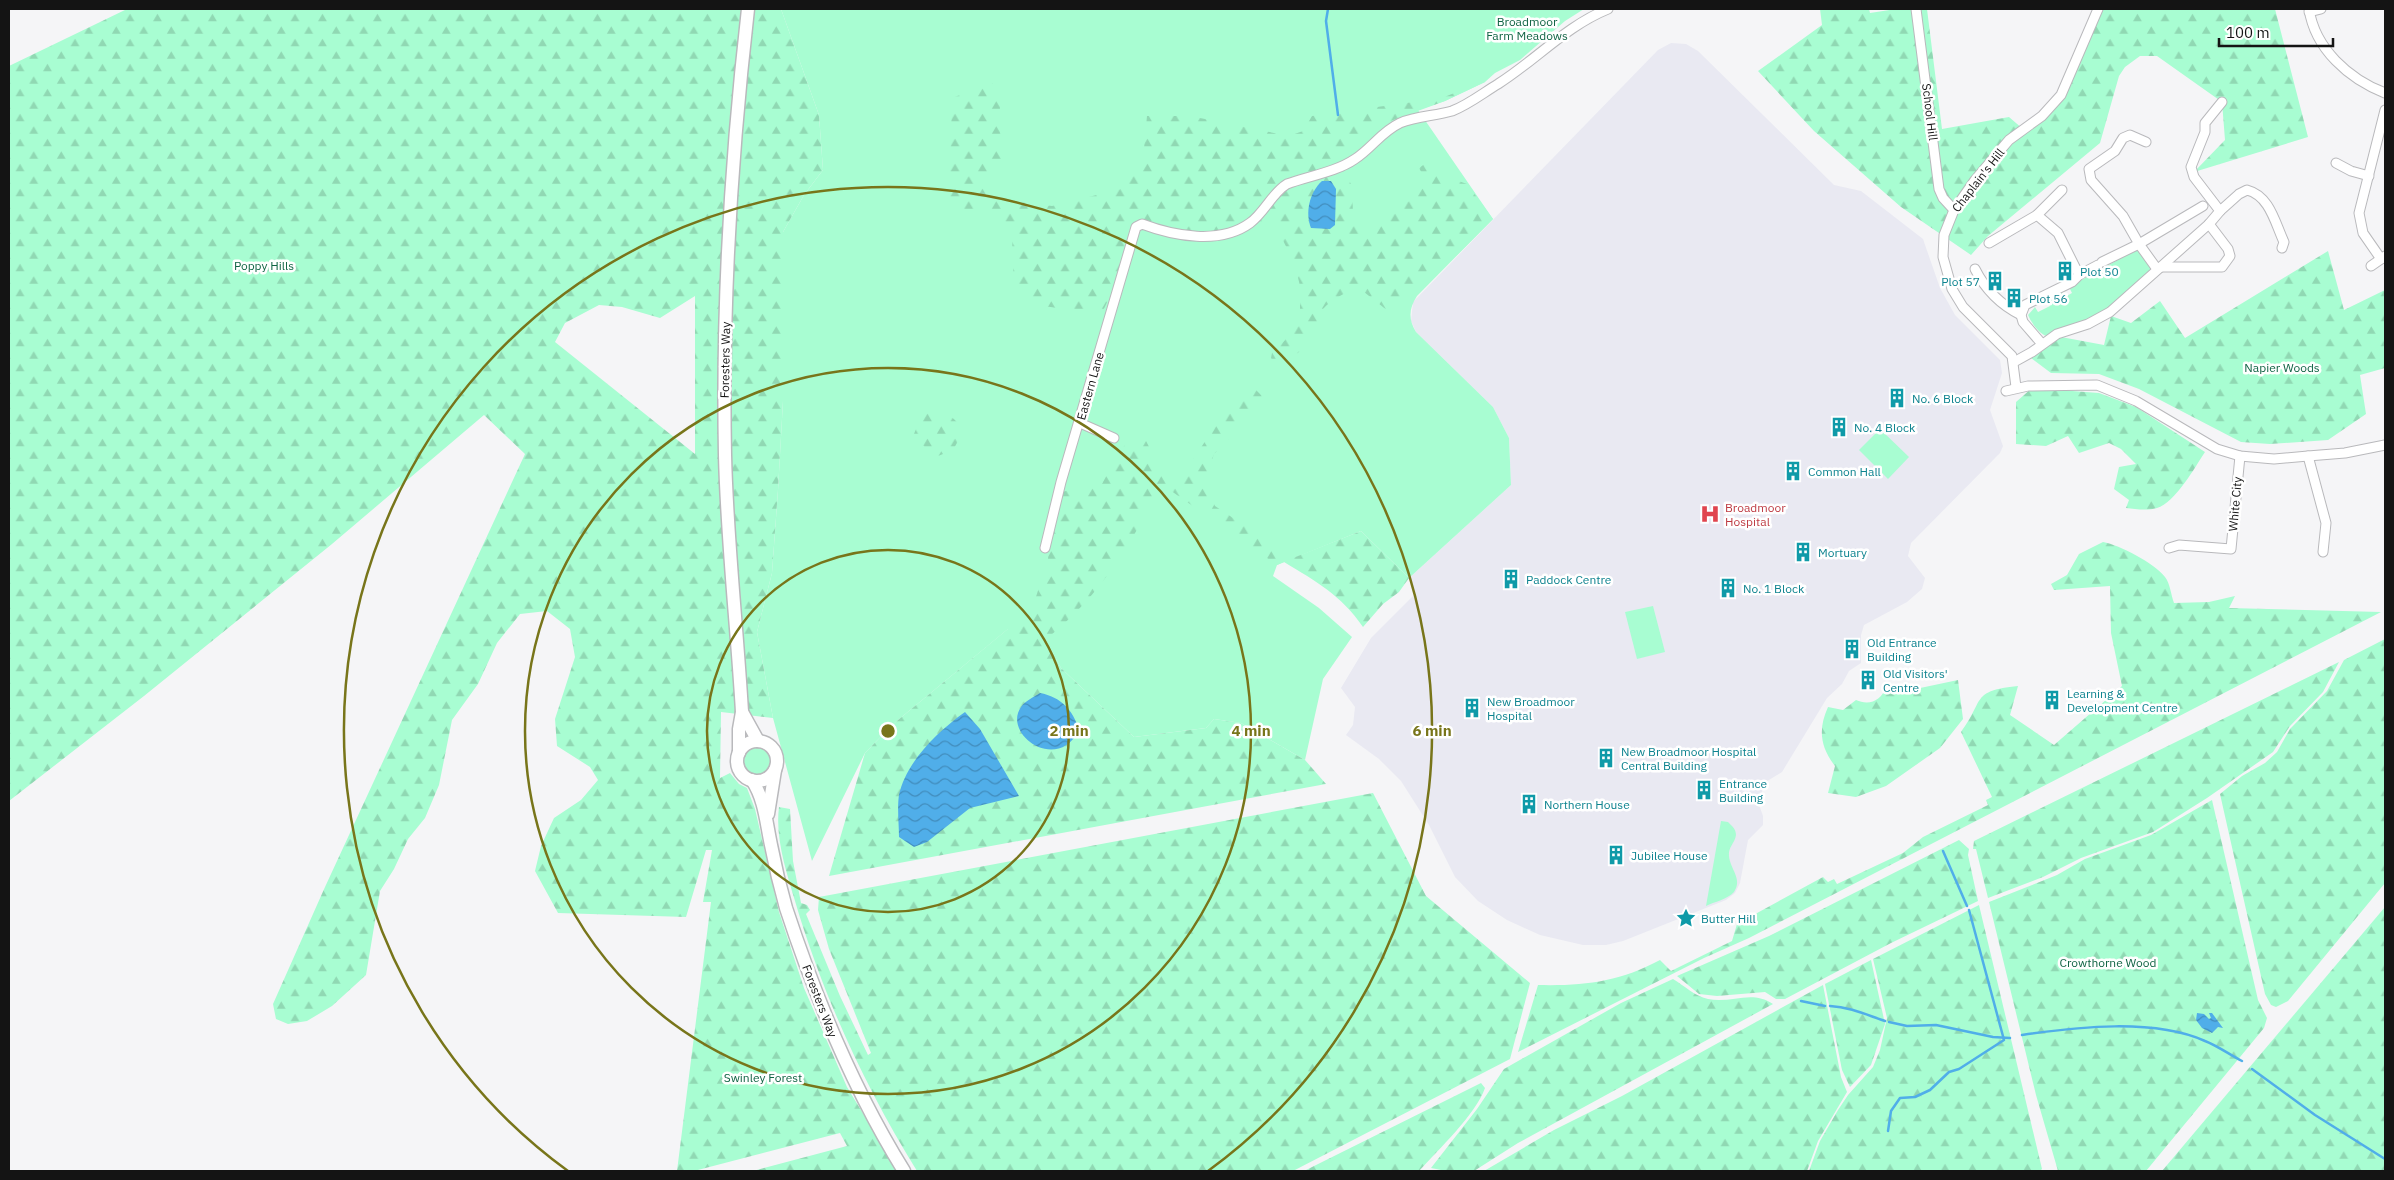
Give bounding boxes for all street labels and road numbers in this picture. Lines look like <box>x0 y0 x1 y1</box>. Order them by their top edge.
street label: School Hill <box>1919 83 1941 141</box>
street label: Chaplain's Hill <box>1949 145 2007 215</box>
street label: Foresters Way <box>717 322 733 398</box>
street label: Eastern Lane <box>1073 350 1107 422</box>
street label: White City <box>2225 476 2245 532</box>
street label: Foresters Way <box>799 963 841 1039</box>

